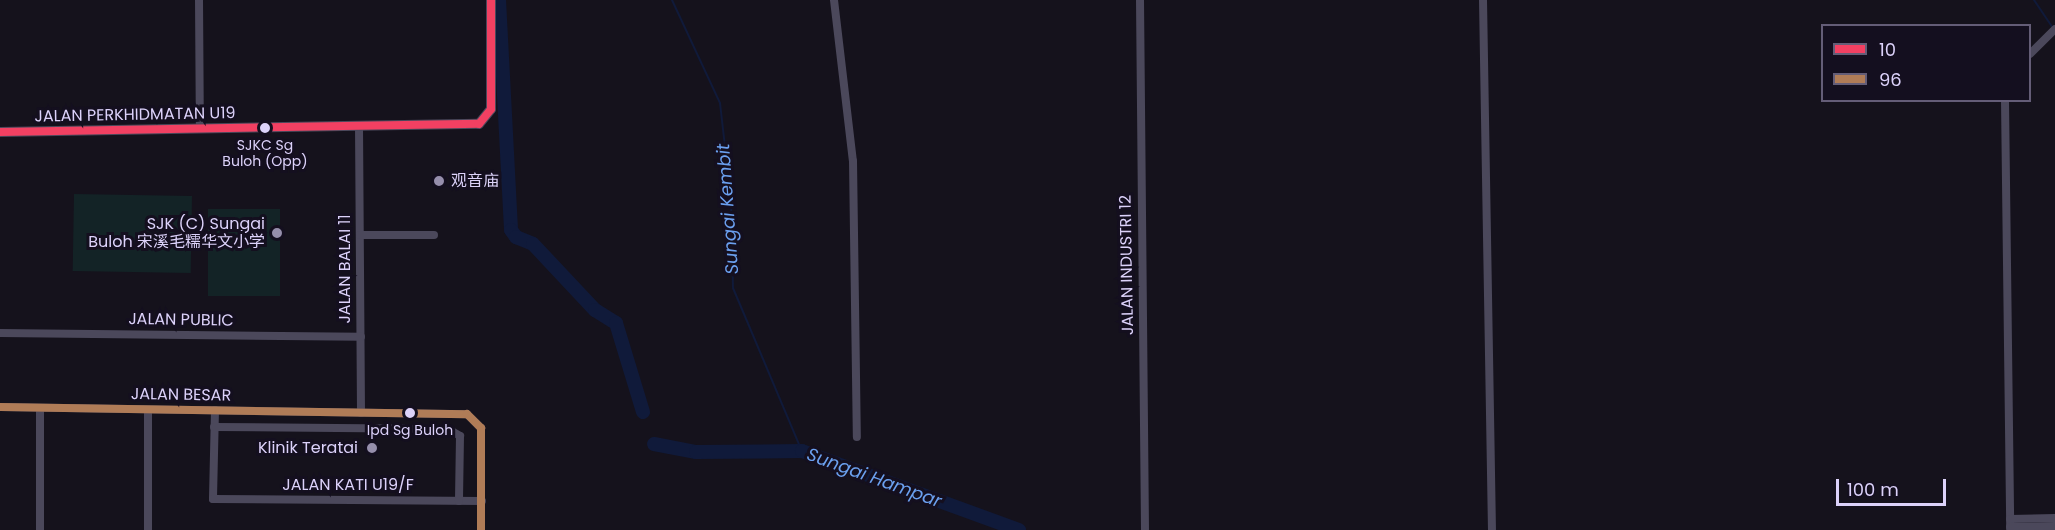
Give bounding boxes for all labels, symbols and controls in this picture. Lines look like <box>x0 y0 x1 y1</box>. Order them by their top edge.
legend <box>1821 24 2031 102</box>
text: 10 <box>1879 37 1896 62</box>
text: 96 <box>1879 67 1902 92</box>
street label: JALAN PERKHIDMATAN U19 <box>34 104 236 126</box>
marker: SJKC Sg Buloh (Opp) <box>259 122 271 134</box>
place label: SJKC Sg Buloh (Opp) <box>222 137 308 170</box>
water label: Sungai Kembit <box>713 143 743 275</box>
place label: 观音庙 <box>451 171 499 191</box>
marker: 观音庙 <box>432 174 446 188</box>
street label: JALAN INDUSTRI 12 <box>1116 195 1138 335</box>
place label: SJK (C) Sungai Buloh 宋溪毛糯华文小学 <box>88 214 265 252</box>
street label: JALAN BALAI 11 <box>335 214 355 324</box>
marker: SJK (C) Sungai Buloh 宋溪毛糯华文小学 <box>270 226 284 240</box>
street label: JALAN PUBLIC <box>128 309 234 331</box>
street label: JALAN BESAR <box>131 385 231 405</box>
marker: Ipd Sg Buloh <box>404 407 416 419</box>
place label: Ipd Sg Buloh <box>367 422 453 438</box>
place label: Klinik Teratai <box>258 438 358 458</box>
marker: Klinik Teratai <box>363 439 381 457</box>
water label: Sungai Hampar <box>804 444 944 512</box>
scale bar <box>1839 467 1948 505</box>
street label: JALAN KATI U19/F <box>282 475 414 495</box>
text: 100 m <box>1847 477 1899 502</box>

